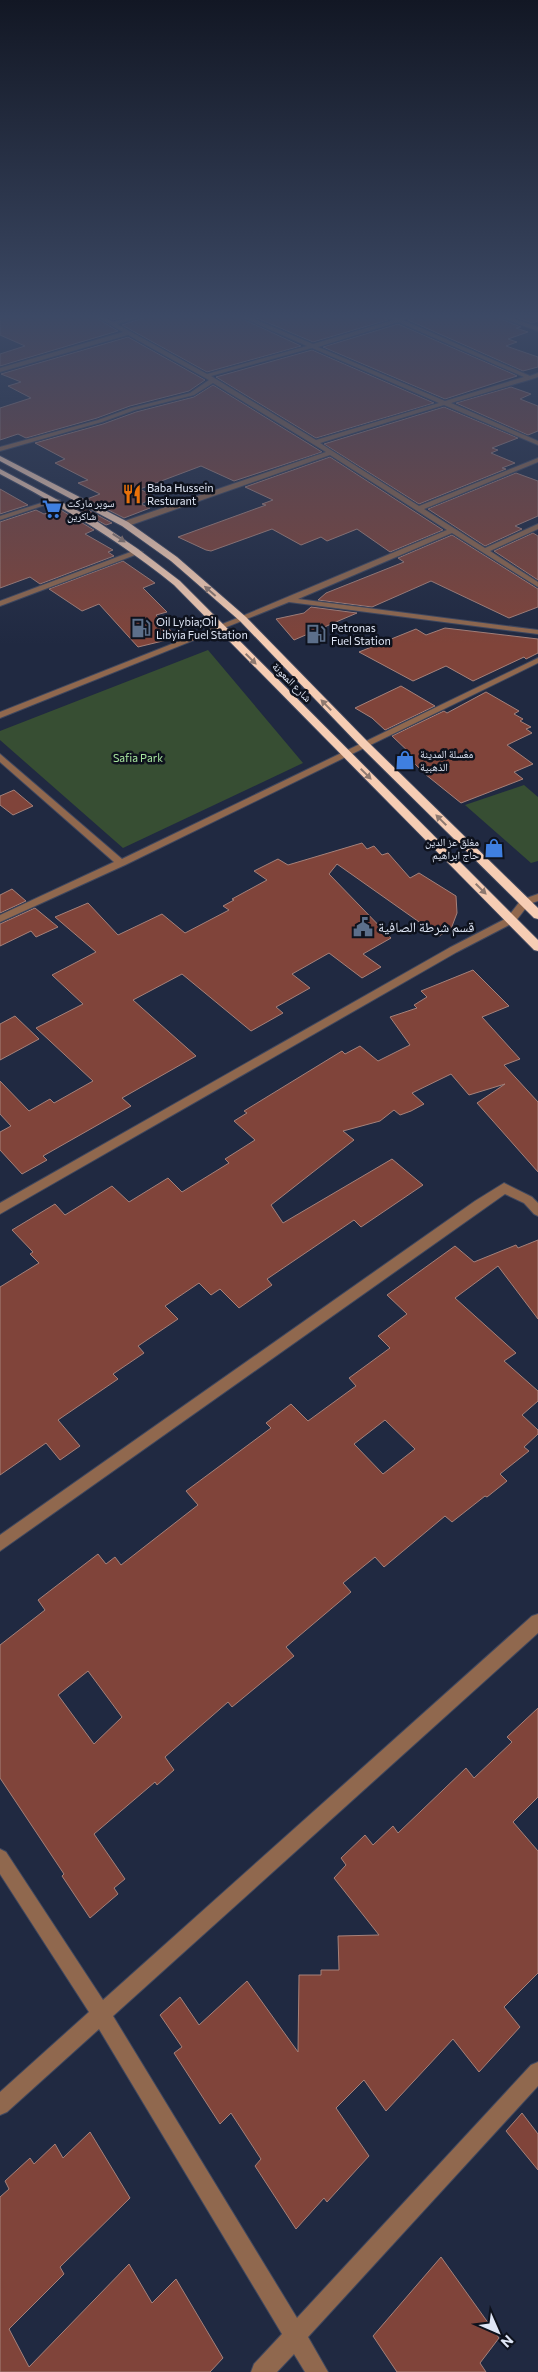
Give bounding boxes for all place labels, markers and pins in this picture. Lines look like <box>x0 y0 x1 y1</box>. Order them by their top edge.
place label: Baba Hussein Resturant <box>147 481 214 507</box>
restaurant icon: Baba Hussein Resturant <box>121 483 143 505</box>
place label: سوبر ماركت شاكرين <box>67 496 115 523</box>
supermarket icon: سوبر ماركت شاكرين <box>41 498 63 520</box>
place label: Oil Lybia;Oil Libyia Fuel Station <box>156 615 248 641</box>
fuel station icon: Oil Lybia;Oil Libyia Fuel Station <box>130 617 152 639</box>
place label: Petronas Fuel Station <box>331 621 391 647</box>
fuel station icon: Petronas Fuel Station <box>305 623 327 645</box>
place label: مغسلة المدينة الذهبية <box>420 747 473 773</box>
shop icon: مغسلة المدينة الذهبية <box>394 749 416 771</box>
place label: مغلق عز الدين حاج ابراهيم <box>425 835 479 863</box>
shop icon: مغلق عز الدين حاج ابراهيم <box>483 837 505 859</box>
public building icon: قسم شرطة الصافية <box>352 916 374 938</box>
place label: قسم شرطة الصافية <box>378 918 474 937</box>

